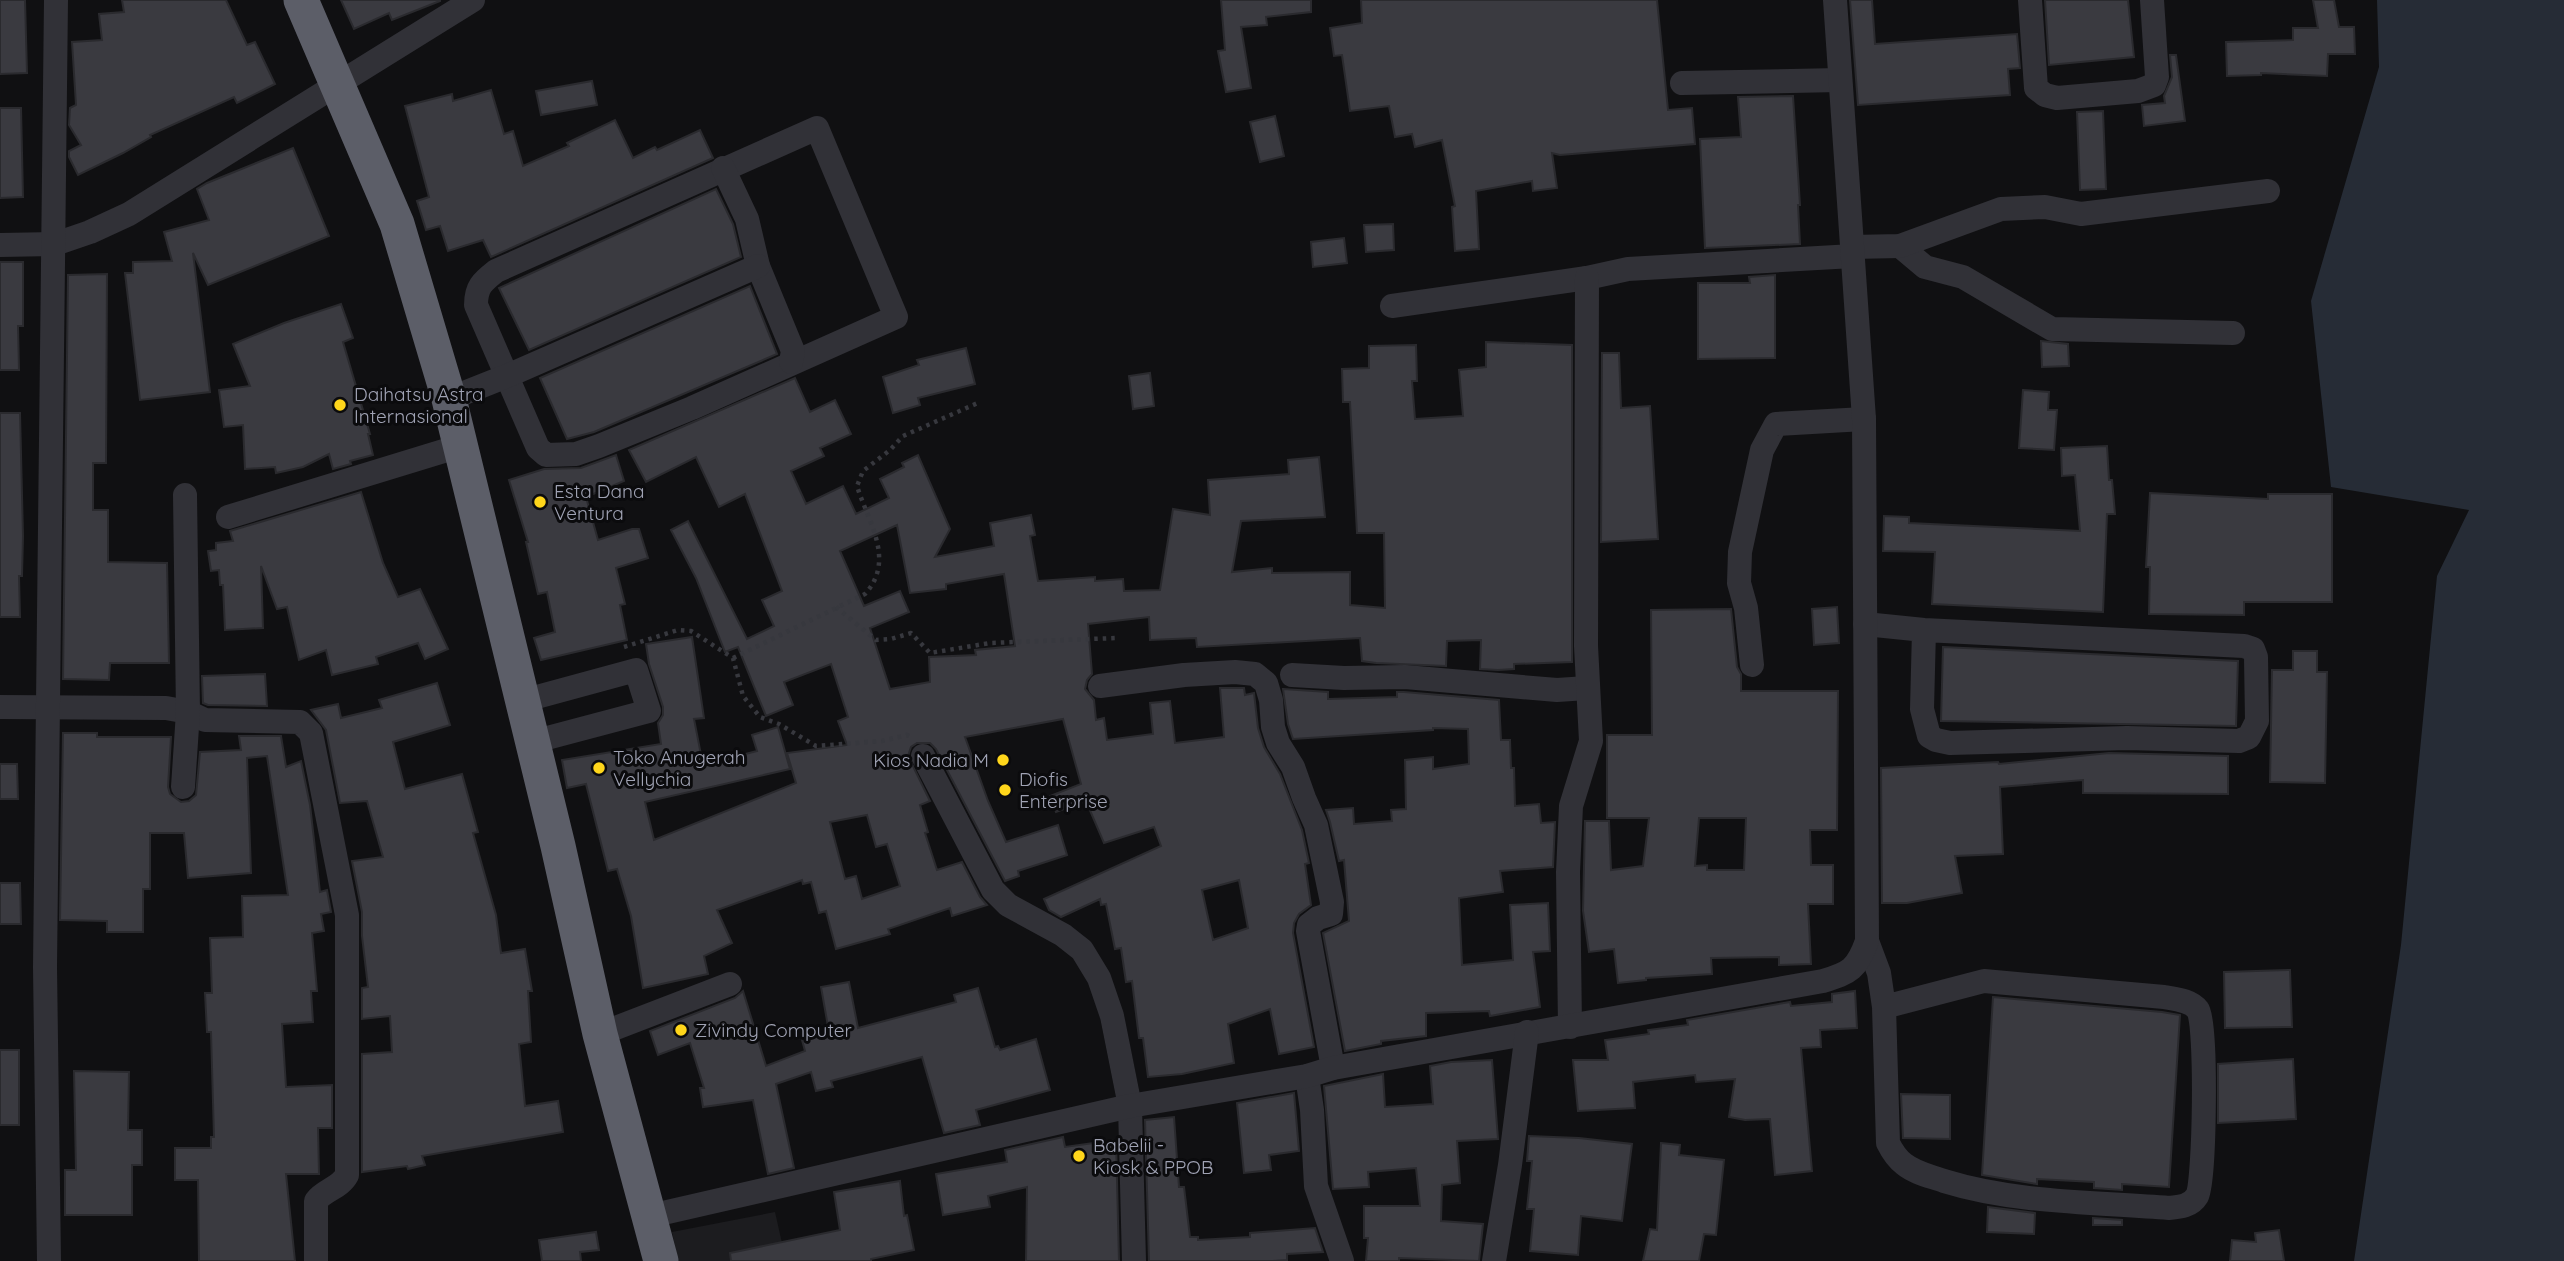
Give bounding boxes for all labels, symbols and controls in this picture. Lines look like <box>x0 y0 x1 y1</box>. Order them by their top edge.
place label: Daihatsu Astra Internasional <box>354 382 484 428</box>
marker: Daihatsu Astra Internasional <box>332 397 348 413</box>
place label: Esta Dana Ventura <box>554 479 645 525</box>
marker: Esta Dana Ventura <box>532 494 548 510</box>
place label: Toko Anugerah Vellychia <box>613 745 746 791</box>
place label: Kios Nadia M <box>873 748 989 772</box>
marker: Kios Nadia M <box>995 752 1011 768</box>
marker: Toko Anugerah Vellychia <box>591 760 607 776</box>
place label: Diofis Enterprise <box>1019 767 1108 813</box>
marker: Diofis Enterprise <box>997 782 1013 798</box>
place label: Zivindy Computer <box>695 1018 853 1042</box>
marker: Zivindy Computer <box>673 1022 689 1038</box>
place label: Babelii - Kiosk & PPOB <box>1093 1133 1213 1179</box>
marker: Babelii - Kiosk & PPOB <box>1071 1148 1087 1164</box>

